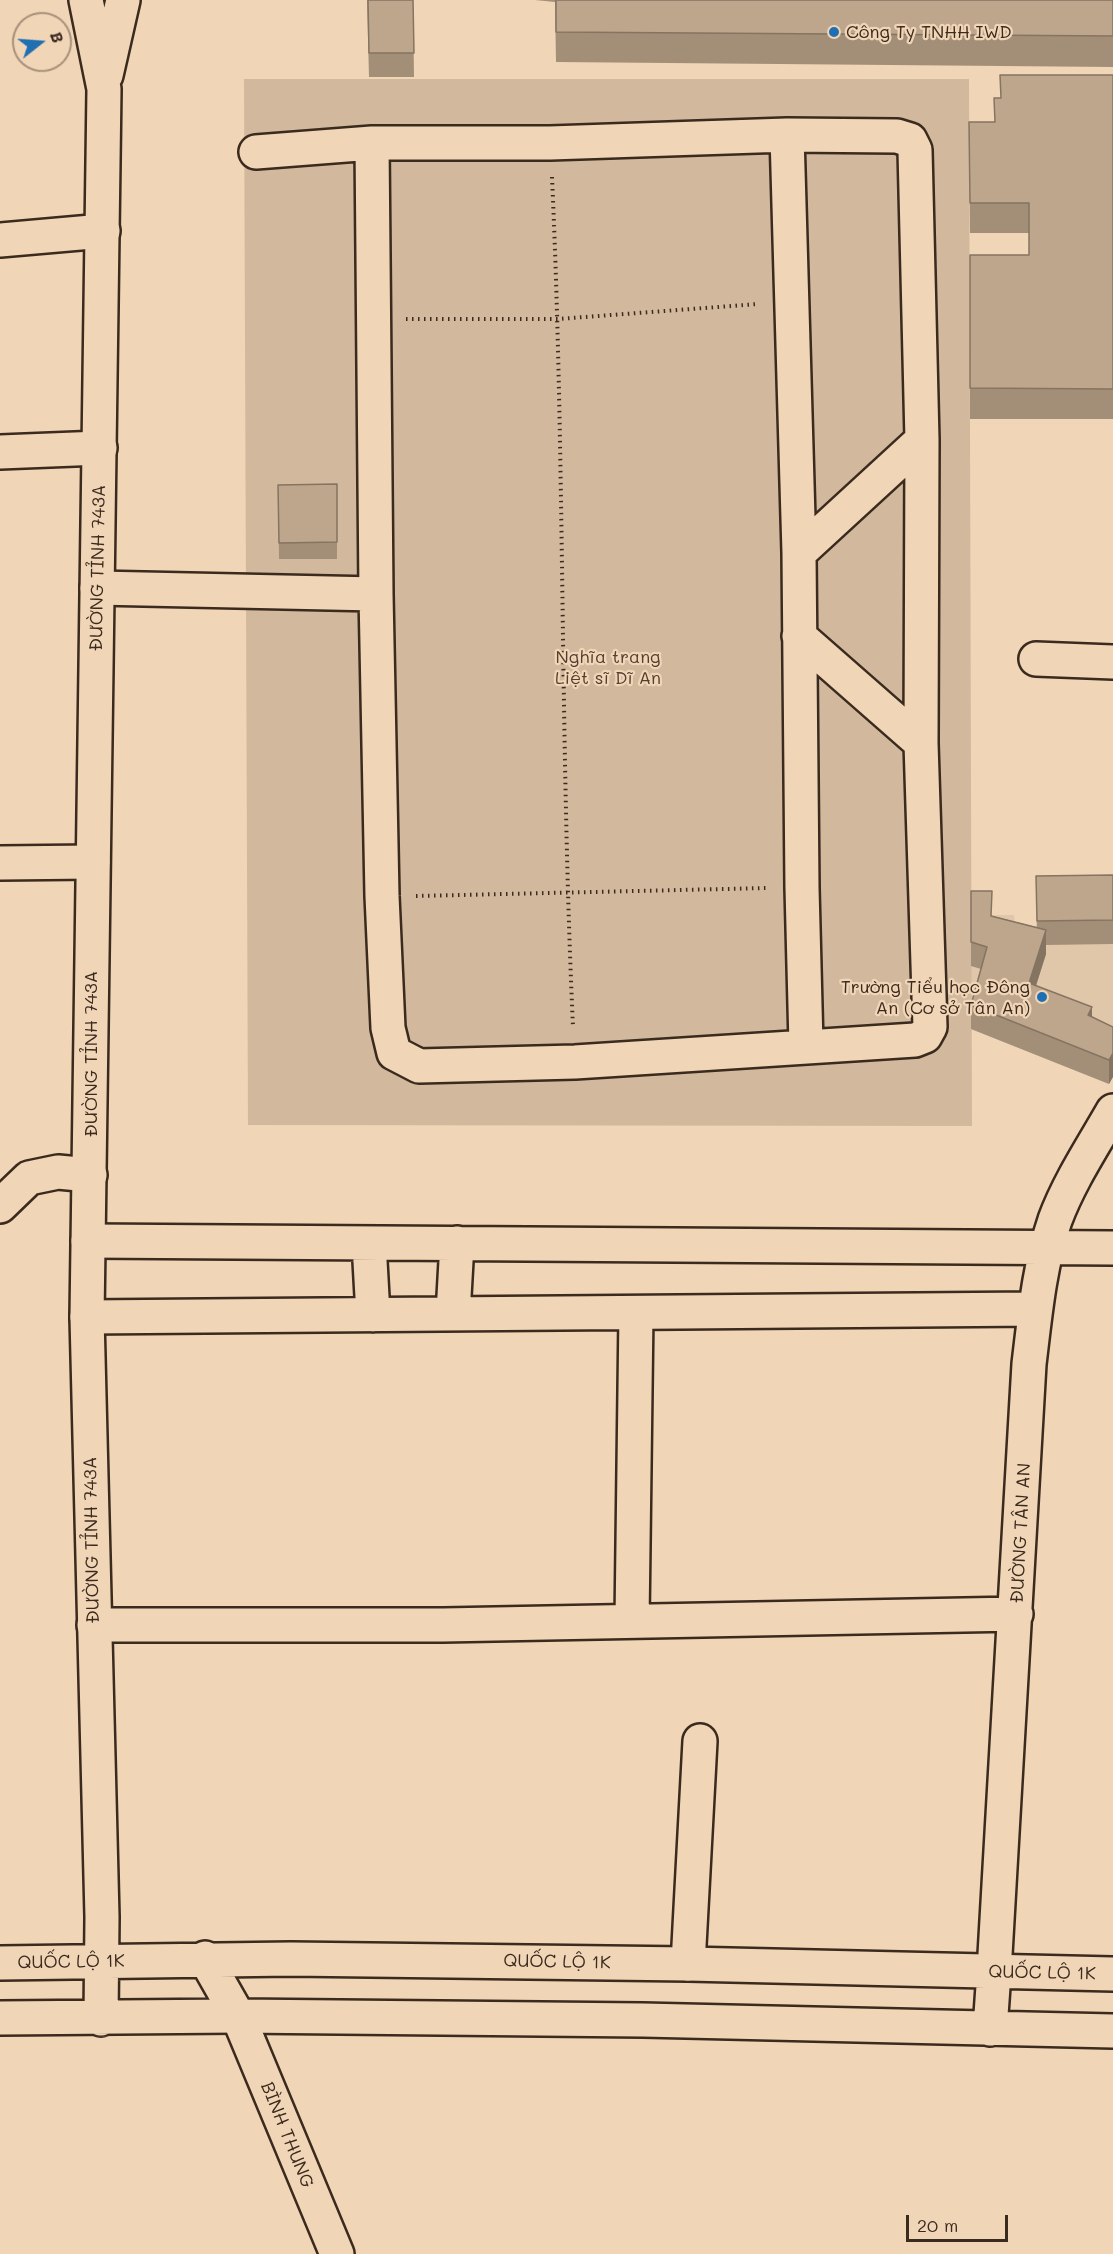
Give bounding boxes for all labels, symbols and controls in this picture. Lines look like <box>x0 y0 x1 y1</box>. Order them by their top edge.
north arrow <box>12 12 72 72</box>
place label: Công Ty TNHH IWD <box>846 21 1012 43</box>
marker: Công Ty TNHH IWD <box>827 25 841 39</box>
text: B <box>46 29 69 45</box>
street label: ĐƯỜNG TỈNH 743A <box>86 485 110 651</box>
park label: Nghĩa trang Liệt sĩ Dĩ An <box>555 646 661 688</box>
street label: ĐƯỜNG TỈNH 743A <box>80 971 102 1137</box>
place label: Trường Tiểu học Đông An (Cơ sở Tân An) <box>841 976 1030 1018</box>
marker: Trường Tiểu học Đông An (Cơ sở Tân An) <box>1035 990 1049 1004</box>
street label: ĐƯỜNG TỈNH 743A <box>80 1457 104 1623</box>
street label: ĐƯỜNG TÂN AN <box>1007 1462 1035 1604</box>
street label: QUỐC LỘ 1K <box>17 1950 125 1974</box>
street label: QUỐC LỘ 1K <box>503 1950 611 1974</box>
street label: QUỐC LỘ 1K <box>988 1961 1096 1985</box>
street label: BÌNH THUNG <box>256 2079 318 2191</box>
scale bar <box>909 2203 1011 2241</box>
text: 20 m <box>917 2213 958 2237</box>

